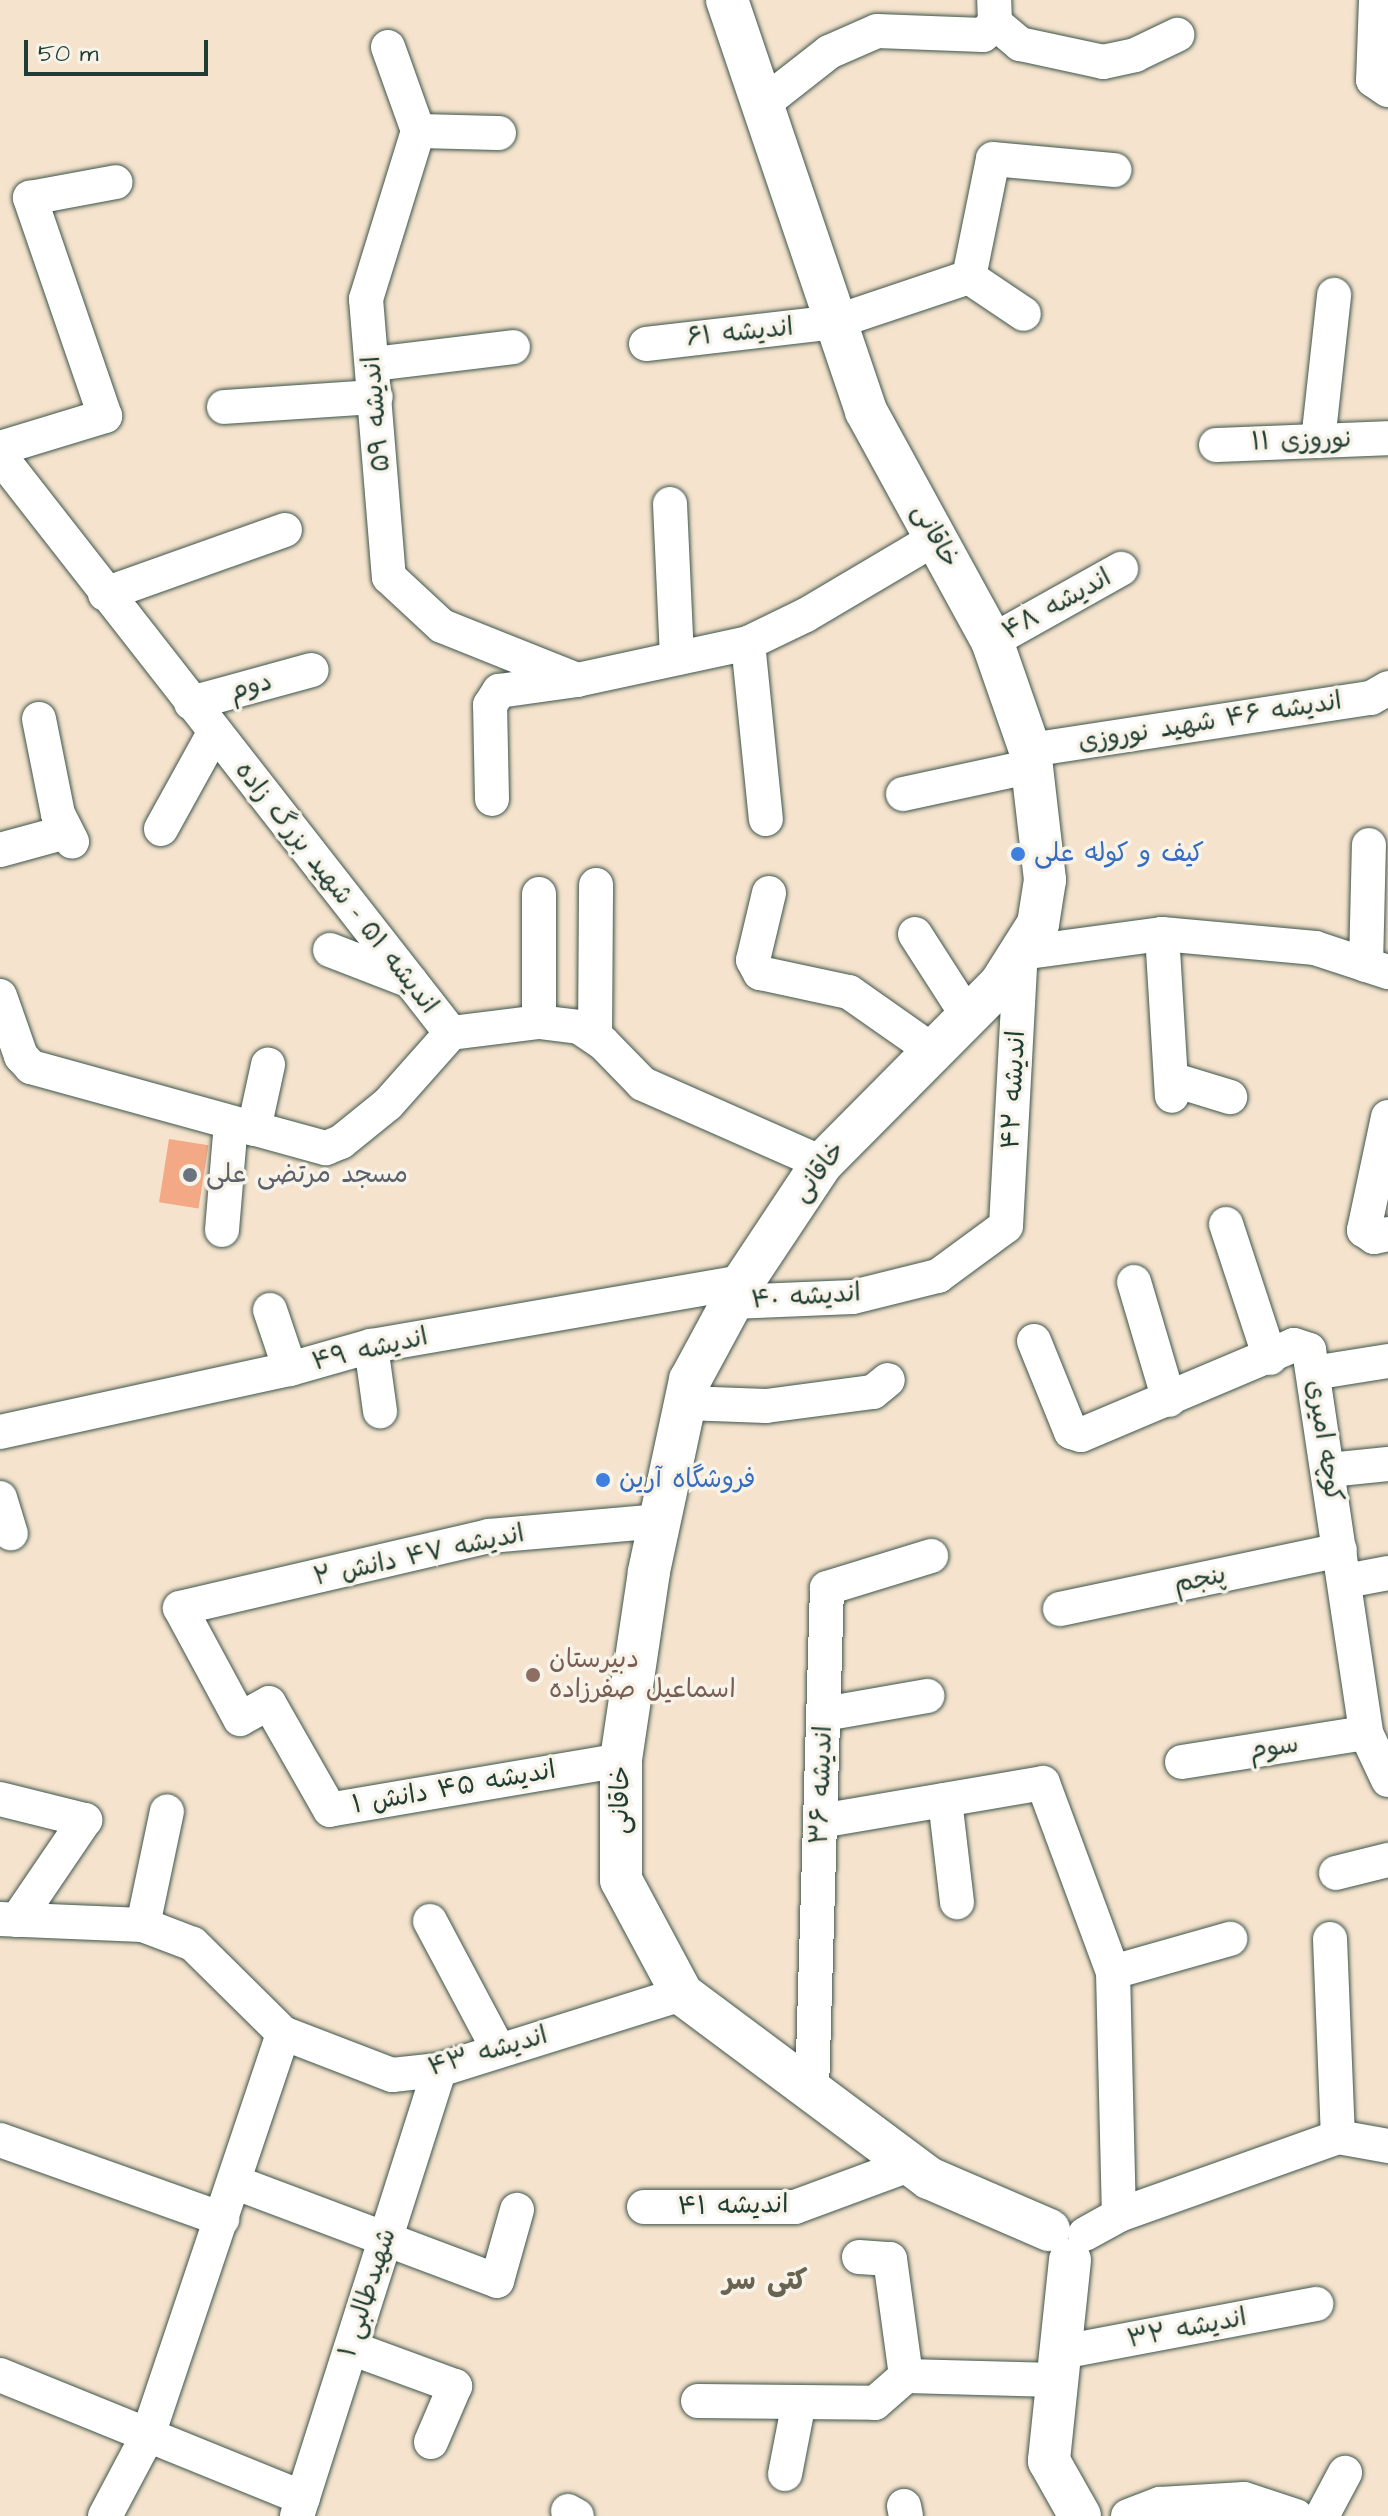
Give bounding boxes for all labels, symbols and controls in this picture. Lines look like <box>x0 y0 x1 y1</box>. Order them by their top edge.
scale bar <box>28 24 212 74</box>
text: 50 m <box>38 37 98 71</box>
street label: اندیشه ۶۱ <box>685 312 795 354</box>
street label: اندیشه ۵۹ <box>356 355 398 473</box>
street label: نوروزی ۱۱ <box>1251 424 1353 458</box>
street label: خاقانی <box>905 499 965 573</box>
street label: اندیشه ۴۸ <box>997 562 1117 648</box>
street label: دوم <box>227 666 275 708</box>
street label: اندیشه ۴۶ شهید نوروزی <box>1076 686 1344 758</box>
street label: اندیشه ۵۱ - شهید بزرگ زاده <box>228 756 444 1020</box>
place label: کیف و کوله علی <box>1034 838 1204 870</box>
marker: کیف و کوله علی <box>1009 845 1027 863</box>
street label: اندیشه ۴۲ <box>995 1030 1033 1150</box>
street label: خاقانی <box>786 1135 852 1209</box>
place label: مسجد مرتضی علی <box>206 1159 408 1191</box>
marker: مسجد مرتضی علی <box>181 1166 199 1184</box>
street label: اندیشه ۴۰ <box>750 1278 862 1316</box>
street label: اندیشه ۴۹ <box>309 1322 431 1378</box>
street label: کوچه امیری <box>1299 1378 1349 1504</box>
place label: فروشگاه آرین <box>619 1464 756 1496</box>
marker: فروشگاه آرین <box>594 1471 612 1489</box>
street label: اندیشه ۴۷ دانش ۲ <box>311 1518 527 1594</box>
street label: پنجم <box>1171 1559 1229 1601</box>
place label: دبیرستان اسماعیل صفرزاده <box>549 1644 736 1706</box>
marker: دبیرستان اسماعیل صفرزاده <box>524 1666 542 1684</box>
street label: اندیشه ۳۶ <box>804 1725 840 1845</box>
street label: سوم <box>1247 1729 1301 1767</box>
street label: اندیشه ۴۵ دانش ۱ <box>350 1755 558 1821</box>
street label: خاقانی <box>605 1766 637 1834</box>
street label: اندیشه ۴۳ <box>425 2020 551 2084</box>
street label: اندیشه ۴۱ <box>677 2189 789 2223</box>
street label: شهیدطالبی ۱ <box>333 2225 403 2361</box>
district label: کتی سر <box>723 2264 807 2298</box>
street label: اندیشه ۳۲ <box>1125 2302 1249 2356</box>

